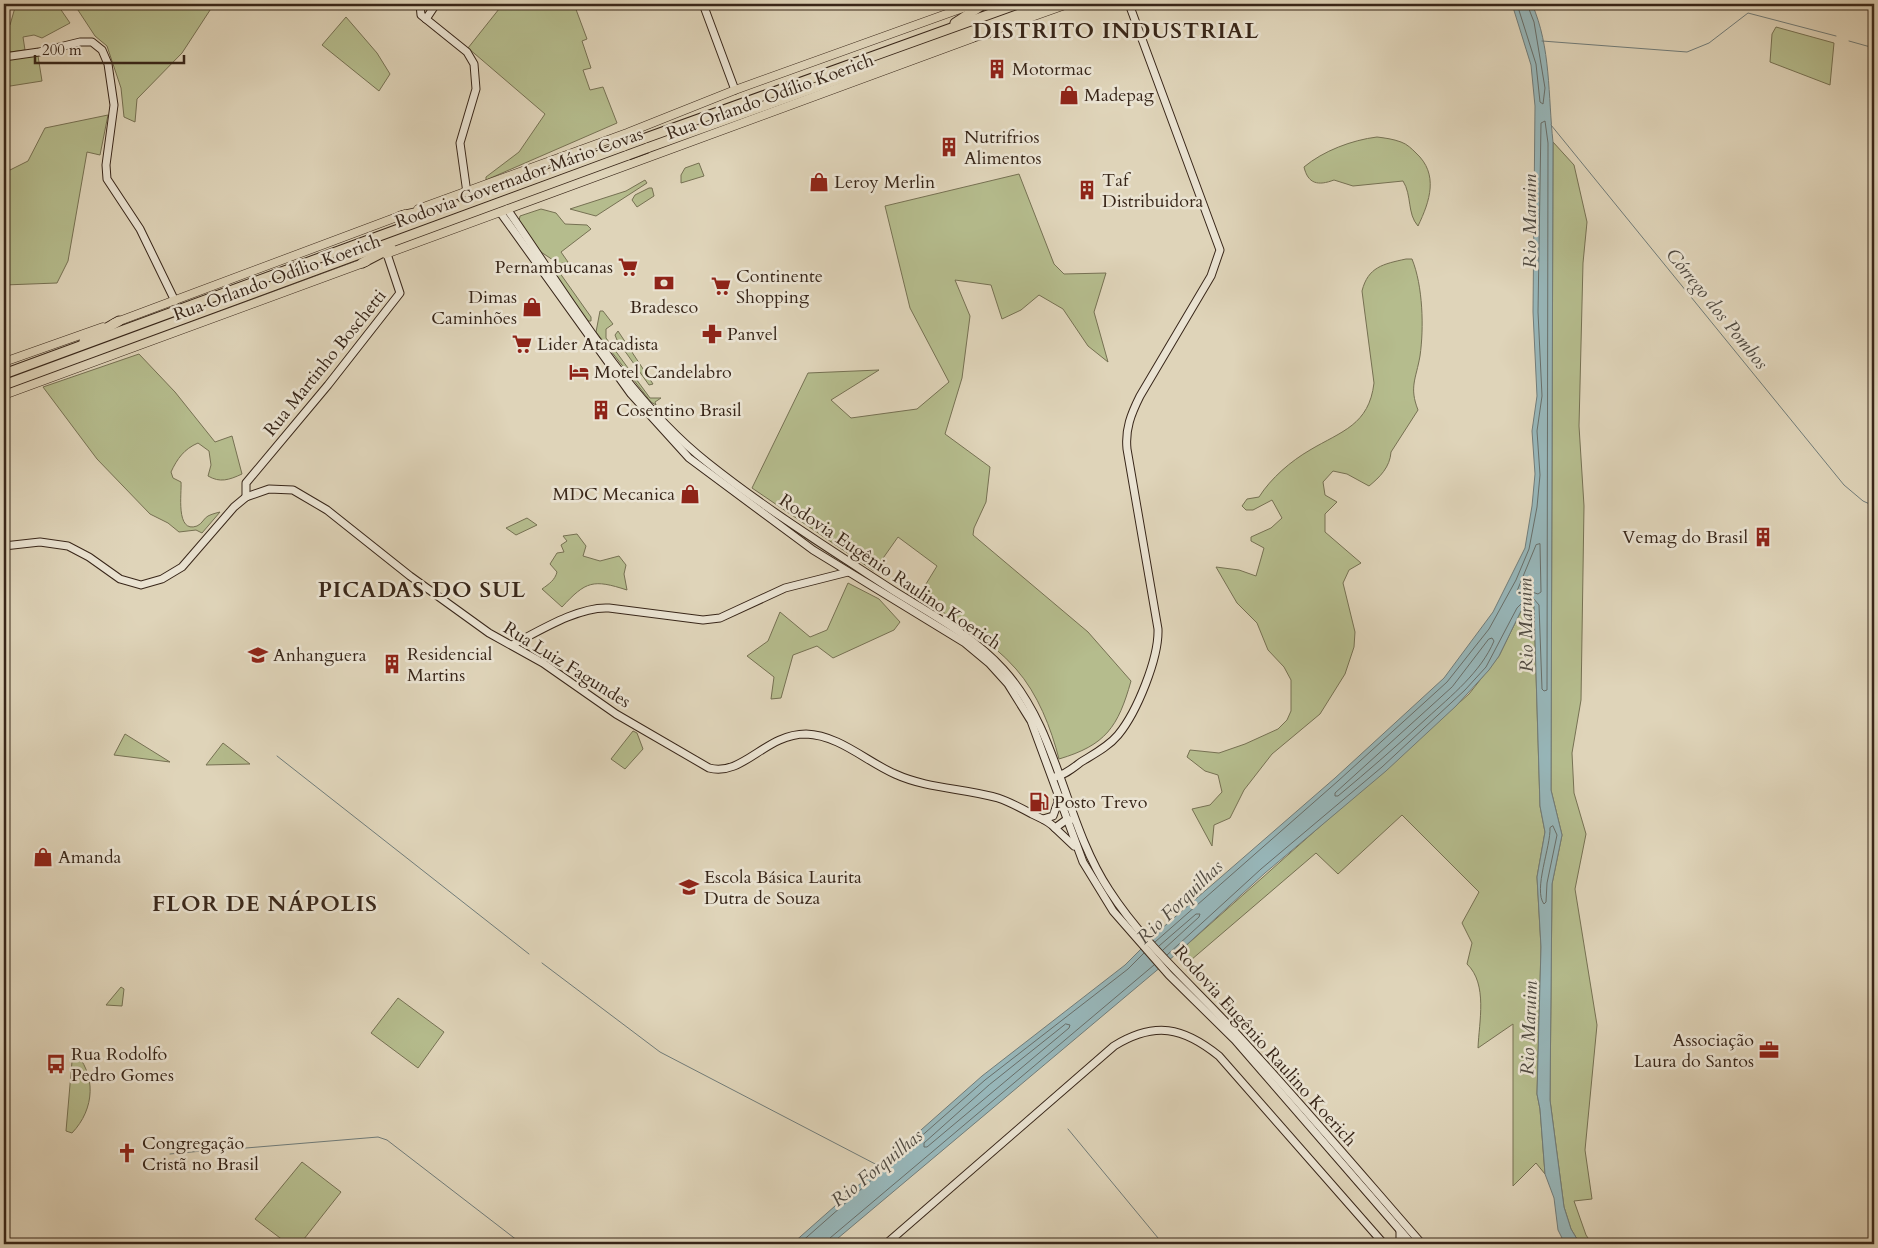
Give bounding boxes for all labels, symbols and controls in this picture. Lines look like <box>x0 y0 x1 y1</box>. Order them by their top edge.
district label: DISTRITO INDUSTRIAL <box>973 16 1259 46</box>
scale bar <box>35 32 184 64</box>
text: 200 m <box>42 40 82 60</box>
street label: Rua Orlando Odílio Koerich <box>663 48 877 146</box>
place label: Motormac <box>1012 57 1092 82</box>
building icon: Motormac <box>986 58 1008 80</box>
place label: Madepag <box>1084 83 1155 108</box>
shop icon: Madepag <box>1058 84 1080 106</box>
street label: Rodovia Governador Mário Covas <box>392 121 646 235</box>
place label: Nutrifrios Alimentos <box>964 125 1042 171</box>
building icon: Nutrifrios Alimentos <box>938 136 960 158</box>
place label: Taf Distribuidora <box>1102 168 1203 214</box>
place label: Leroy Merlin <box>834 170 936 195</box>
shop icon: Leroy Merlin <box>808 171 830 193</box>
water label: Rio Maruim <box>1517 173 1543 268</box>
building icon: Taf Distribuidora <box>1076 179 1098 201</box>
street label: Rua Orlando Odílio Koerich <box>170 229 384 327</box>
water label: Córrego dos Pombos <box>1660 243 1774 376</box>
place label: Pernambucanas <box>495 255 613 280</box>
supermarket icon: Pernambucanas <box>617 256 639 278</box>
place label: Continente Shopping <box>736 264 823 310</box>
bank icon: Bradesco <box>653 272 675 294</box>
supermarket icon: Continente Shopping <box>710 275 732 297</box>
street label: Rua Martinho Boschetti <box>258 284 392 442</box>
place label: Dimas Caminhões <box>431 285 517 331</box>
place label: Bradesco <box>630 295 698 320</box>
shop icon: Dimas Caminhões <box>521 296 543 318</box>
place label: Panvel <box>727 322 778 347</box>
pharmacy icon: Panvel <box>701 323 723 345</box>
place label: Lider Atacadista <box>537 332 659 357</box>
supermarket icon: Lider Atacadista <box>511 333 533 355</box>
place label: Motel Candelabro <box>594 360 732 385</box>
hotel icon: Motel Candelabro <box>568 361 590 383</box>
place label: Cosentino Brasil <box>616 398 742 423</box>
building icon: Cosentino Brasil <box>590 399 612 421</box>
place label: MDC Mecanica <box>552 482 675 507</box>
shop icon: MDC Mecanica <box>679 483 701 505</box>
street label: Rodovia Eugênio Raulino Koerich <box>774 488 1006 656</box>
place label: Vemag do Brasil <box>1622 525 1748 550</box>
building icon: Vemag do Brasil <box>1752 526 1774 548</box>
district label: PICADAS DO SUL <box>318 575 526 605</box>
water label: Rio Maruim <box>1512 577 1540 673</box>
street label: Rua Luiz Fagundes <box>499 616 635 714</box>
place label: Residencial Martins <box>407 642 493 688</box>
place label: Anhanguera <box>273 643 367 668</box>
school or university icon: Anhanguera <box>247 644 269 666</box>
building icon: Residencial Martins <box>381 653 403 675</box>
place label: Posto Trevo <box>1054 790 1148 815</box>
fuel station icon: Posto Trevo <box>1028 791 1050 813</box>
place label: Amanda <box>58 845 122 870</box>
shop icon: Amanda <box>32 846 54 868</box>
water label: Rio Forquilhas <box>1131 854 1229 950</box>
place label: Escola Básica Laurita Dutra de Souza <box>704 865 862 911</box>
school or university icon: Escola Básica Laurita Dutra de Souza <box>678 876 700 898</box>
district label: FLOR DE NÁPOLIS <box>152 889 378 919</box>
street label: Rodovia Eugênio Raulino Koerich <box>1168 940 1362 1152</box>
water label: Rio Maruim <box>1514 980 1544 1076</box>
place label: Associação Laura do Santos <box>1634 1028 1754 1074</box>
office icon: Associação Laura do Santos <box>1758 1039 1780 1061</box>
place label: Rua Rodolfo Pedro Gomes <box>71 1042 174 1088</box>
bus stop icon: Rua Rodolfo Pedro Gomes <box>45 1053 67 1075</box>
water label: Rio Forquilhas <box>826 1123 929 1213</box>
place label: Congregação Cristã no Brasil <box>142 1131 259 1177</box>
church icon: Congregação Cristã no Brasil <box>116 1142 138 1164</box>

